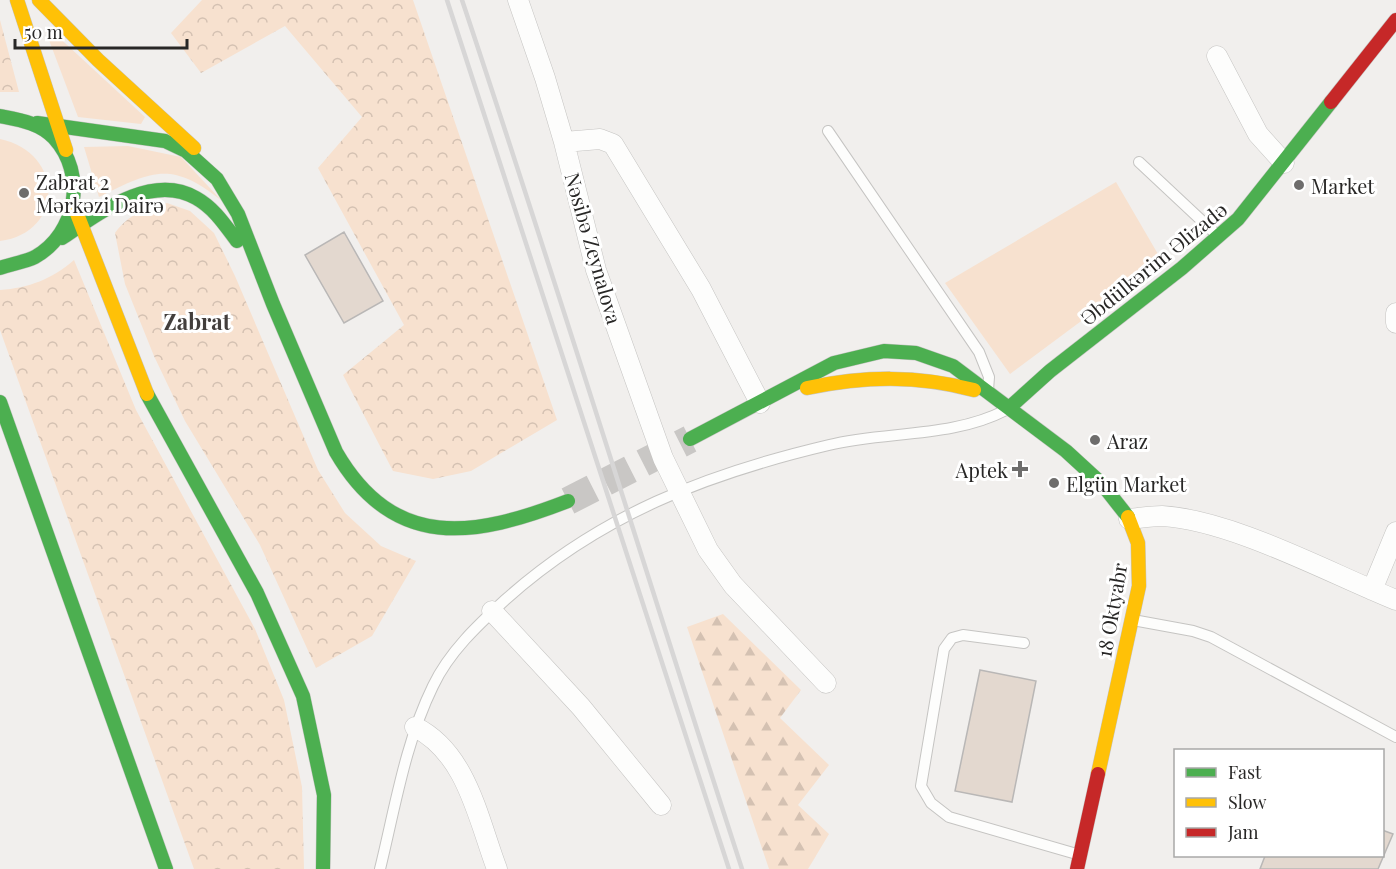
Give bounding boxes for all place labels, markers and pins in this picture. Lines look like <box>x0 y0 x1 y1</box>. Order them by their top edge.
place label: Zabrat 2 Mərkəzi Dairə <box>36 168 164 218</box>
place label: Market <box>1311 172 1375 199</box>
marker: Market <box>1292 178 1306 192</box>
marker: Zabrat 2 Mərkəzi Dairə <box>17 186 31 200</box>
place label: Araz <box>1106 427 1148 454</box>
marker: Araz <box>1088 433 1102 447</box>
place label: Aptek <box>955 456 1008 483</box>
marker: Aptek <box>1013 462 1027 476</box>
place label: Elgün Market <box>1066 470 1187 497</box>
marker: Elgün Market <box>1047 476 1061 490</box>

